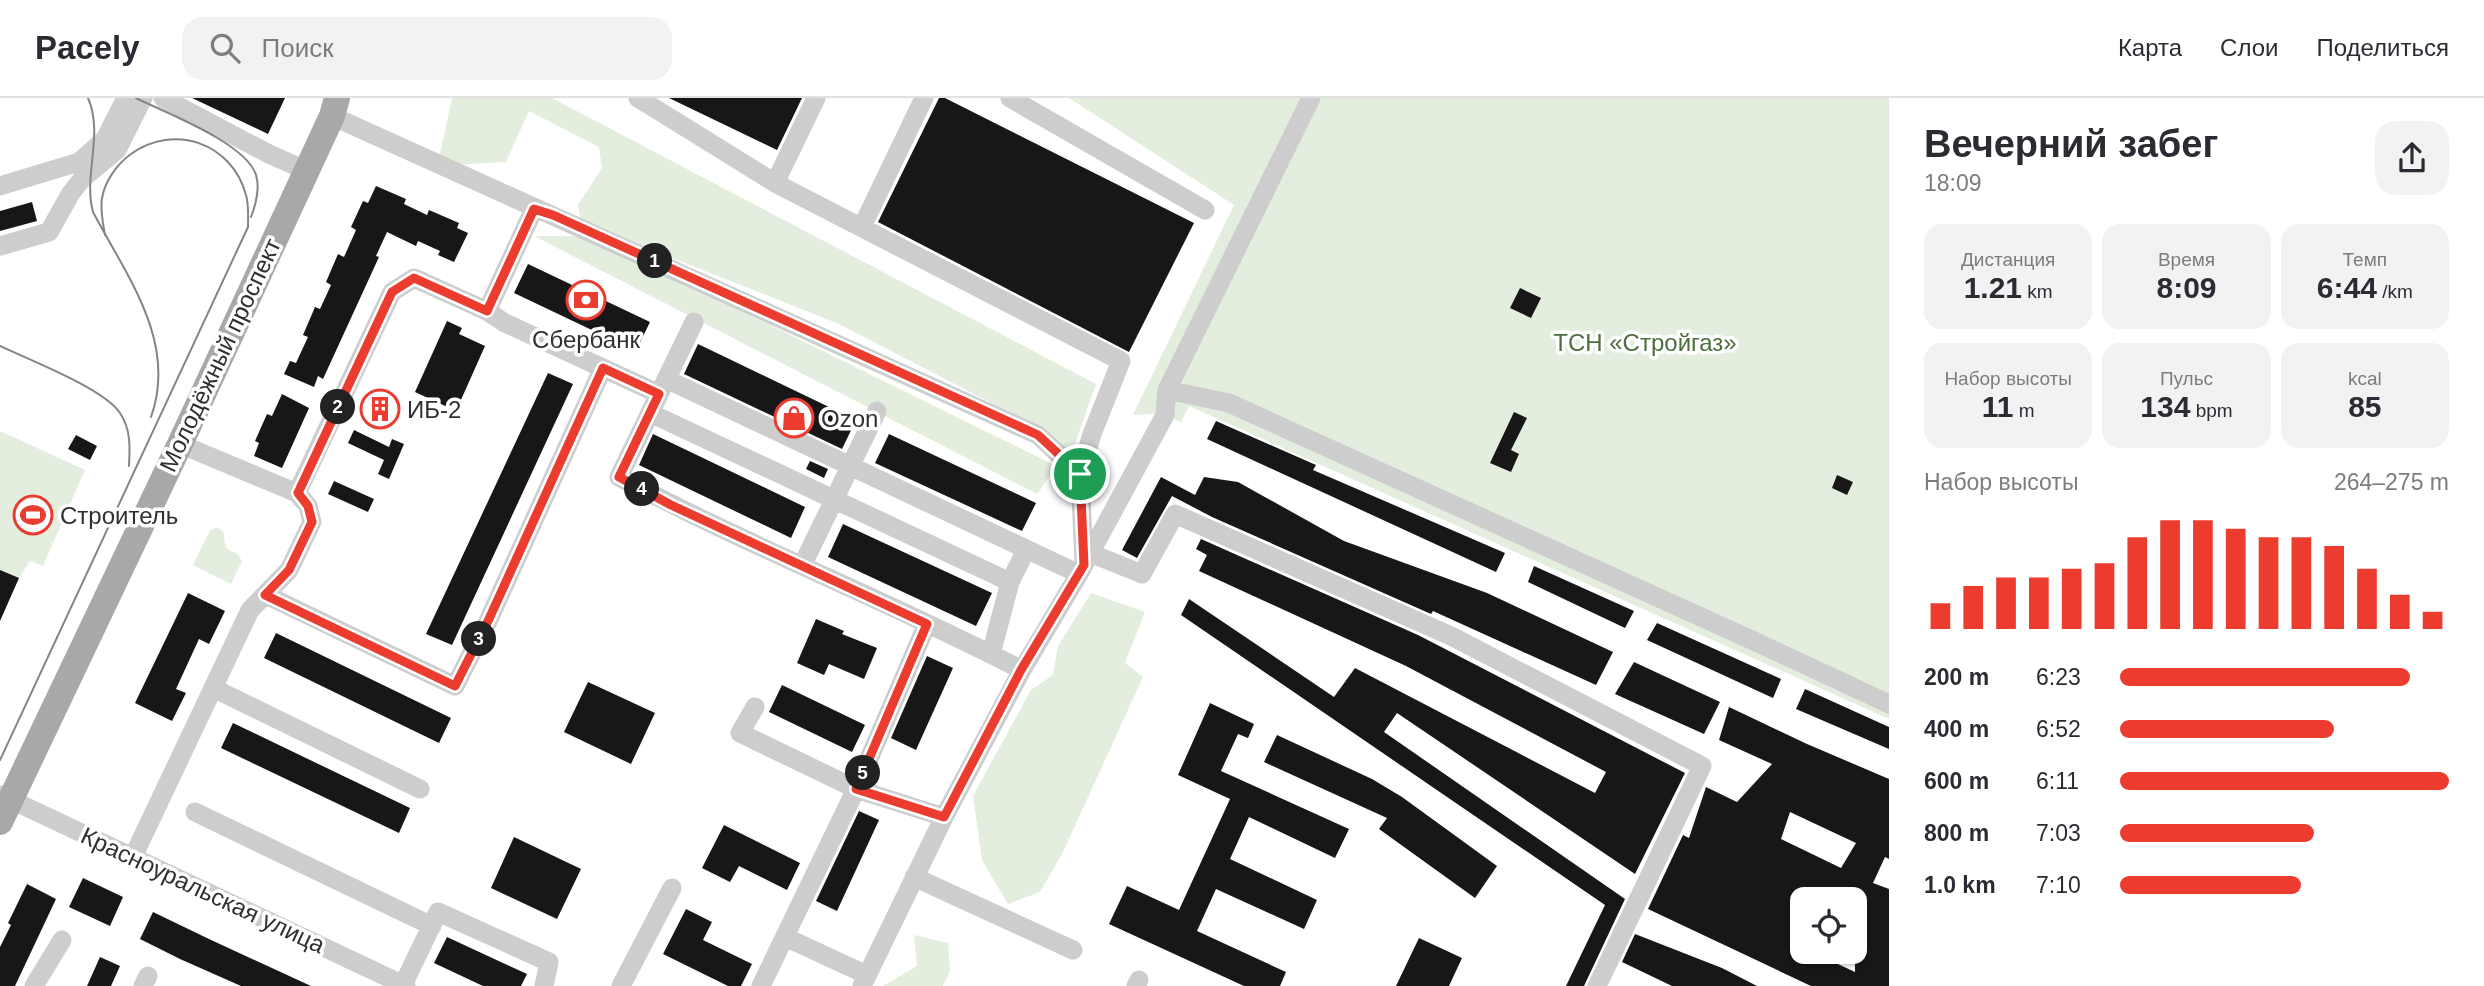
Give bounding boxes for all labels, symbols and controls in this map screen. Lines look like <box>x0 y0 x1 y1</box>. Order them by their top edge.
search box <box>182 17 672 80</box>
text: Pacely <box>35 29 140 66</box>
icon: search <box>206 29 244 67</box>
text: Поиск <box>262 33 334 63</box>
text: Карта <box>2118 34 2182 61</box>
text: Слои <box>2220 34 2278 61</box>
text: Поделиться <box>2316 34 2449 61</box>
button: share <box>2375 121 2449 195</box>
text: Вечерний забег <box>1924 123 2218 165</box>
text: 18:09 <box>1924 170 1982 196</box>
street label: Молодёжный проспект <box>154 234 286 476</box>
pin: 1 <box>638 244 672 278</box>
text: Дистанция <box>1961 249 2055 270</box>
text: Время <box>2158 249 2215 270</box>
text: Темп <box>2343 249 2387 270</box>
text: 1 <box>649 250 660 271</box>
text: 1.21 <box>1964 271 2022 304</box>
text: 8:09 <box>2156 271 2217 304</box>
text: 6:44 <box>2317 271 2377 304</box>
bank icon: Сбербанк <box>565 279 607 321</box>
text: km <box>2022 281 2053 302</box>
text: /km <box>2377 281 2413 302</box>
place label: Сбербанк <box>532 326 640 353</box>
park label: ТСН «Стройгаз» <box>1553 329 1737 356</box>
text: Набор высоты <box>1944 368 2072 389</box>
text: Пульс <box>2160 368 2213 389</box>
text: kcal <box>2348 368 2382 389</box>
building icon: ИБ-2 <box>359 388 401 430</box>
pin: 2 <box>320 390 356 424</box>
text: 11 <box>1982 390 2013 423</box>
text: 134 <box>2140 390 2190 423</box>
text: 85 <box>2348 390 2382 423</box>
text: 2 <box>332 396 343 417</box>
place label: ИБ-2 <box>407 396 461 423</box>
shop icon: Ozon <box>773 397 815 439</box>
text: m <box>2013 400 2035 421</box>
text: bpm <box>2190 400 2233 421</box>
place label: Ozon <box>821 405 878 432</box>
pin <box>1050 444 1110 504</box>
icon: arrive <box>1061 455 1099 493</box>
text: Набор высоты <box>1924 469 2078 495</box>
text: 264–275 m <box>2334 469 2449 495</box>
pin: 4 <box>624 472 660 506</box>
text: 4 <box>636 478 647 499</box>
sports icon: Строитель <box>12 494 54 536</box>
place label: Строитель <box>60 502 178 529</box>
pin: 3 <box>462 622 496 656</box>
text: 3 <box>473 628 484 649</box>
text: 200 m <box>1924 664 1989 690</box>
text: 6:23 <box>2036 664 2081 690</box>
text: 400 m <box>1924 716 1989 742</box>
text: 6:52 <box>2036 716 2081 742</box>
pin: 5 <box>846 756 880 790</box>
text: 5 <box>857 762 868 783</box>
text: 600 m <box>1924 768 1989 794</box>
text: 6:11 <box>2036 768 2079 794</box>
text: 800 m <box>1924 820 1989 846</box>
text: 7:03 <box>2036 820 2081 846</box>
street label: Красноуральская улица <box>77 822 330 959</box>
text: 1.0 km <box>1924 872 1996 898</box>
text: 7:10 <box>2036 872 2081 898</box>
map controls <box>1790 887 1867 964</box>
button: locate <box>1790 887 1867 964</box>

